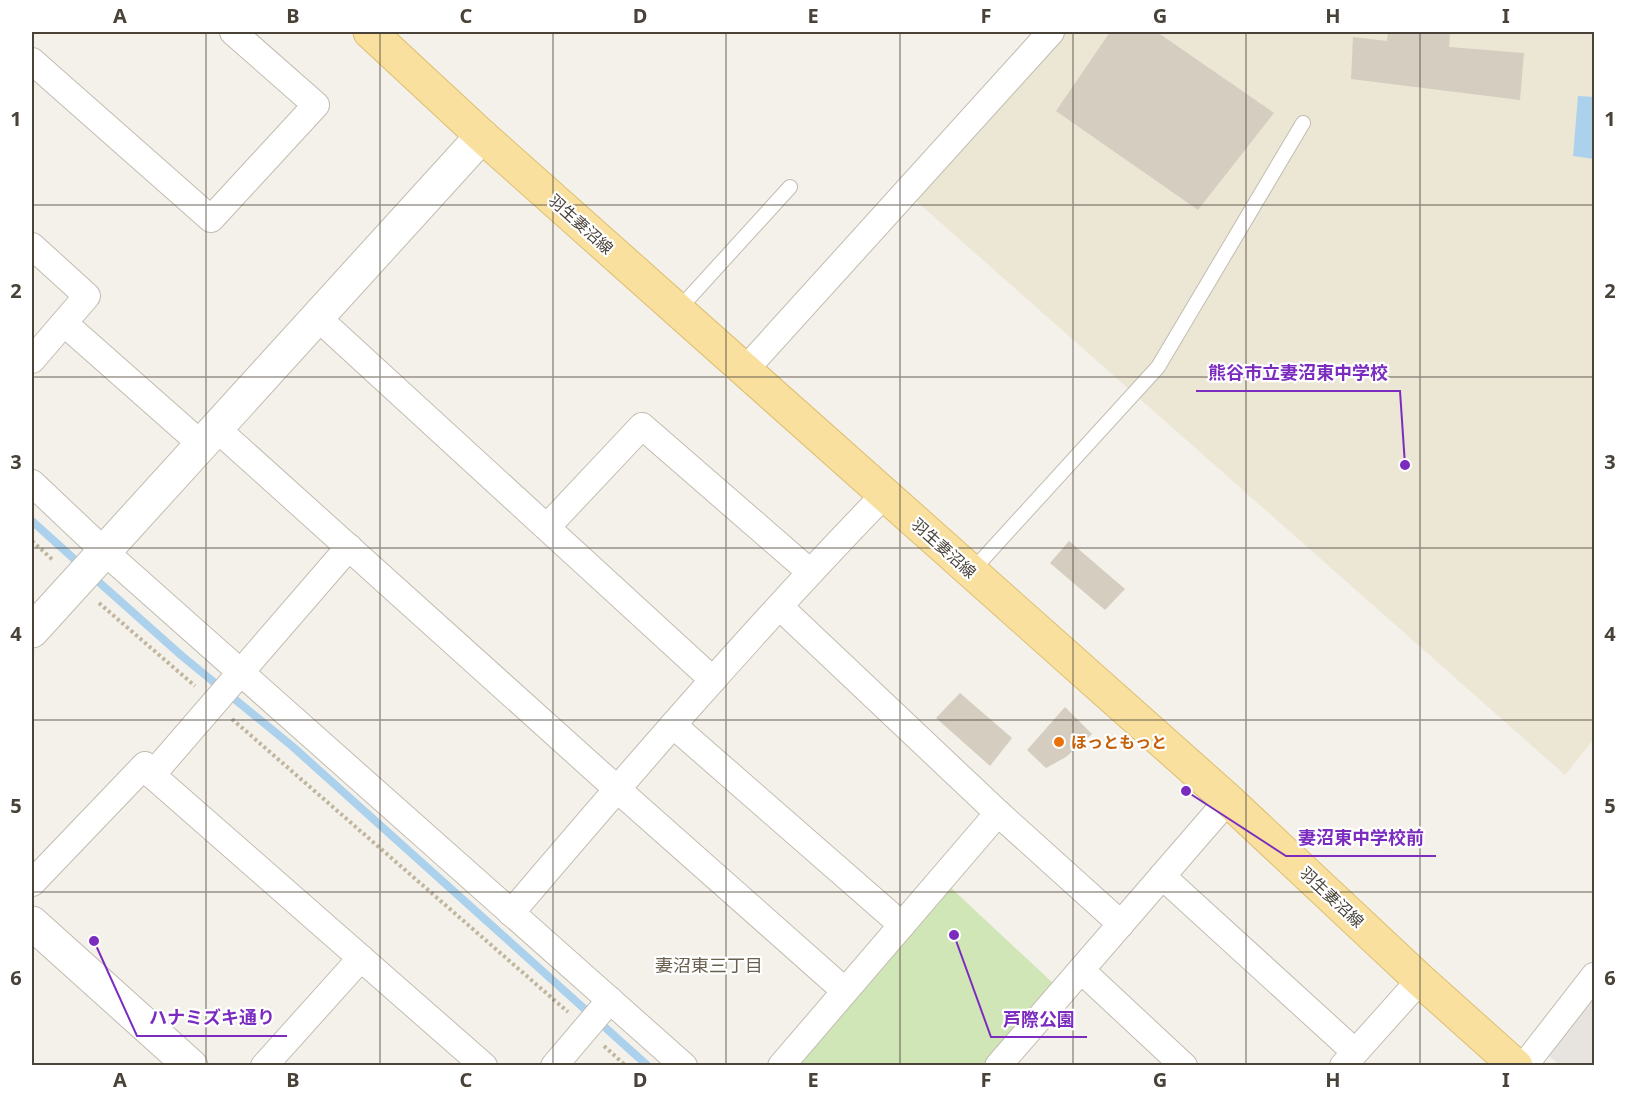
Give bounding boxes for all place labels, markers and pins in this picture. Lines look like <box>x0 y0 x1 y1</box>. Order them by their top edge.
callout: 熊谷市立妻沼東中学校 <box>1196 355 1400 391</box>
place label: ほっともっと <box>1071 731 1167 753</box>
marker: ほっともっと <box>1052 735 1066 749</box>
callout: 妻沼東中学校前 <box>1286 820 1436 856</box>
callout: ハナミズキ通り <box>137 1000 287 1036</box>
callout: 芦際公園 <box>991 1001 1087 1037</box>

